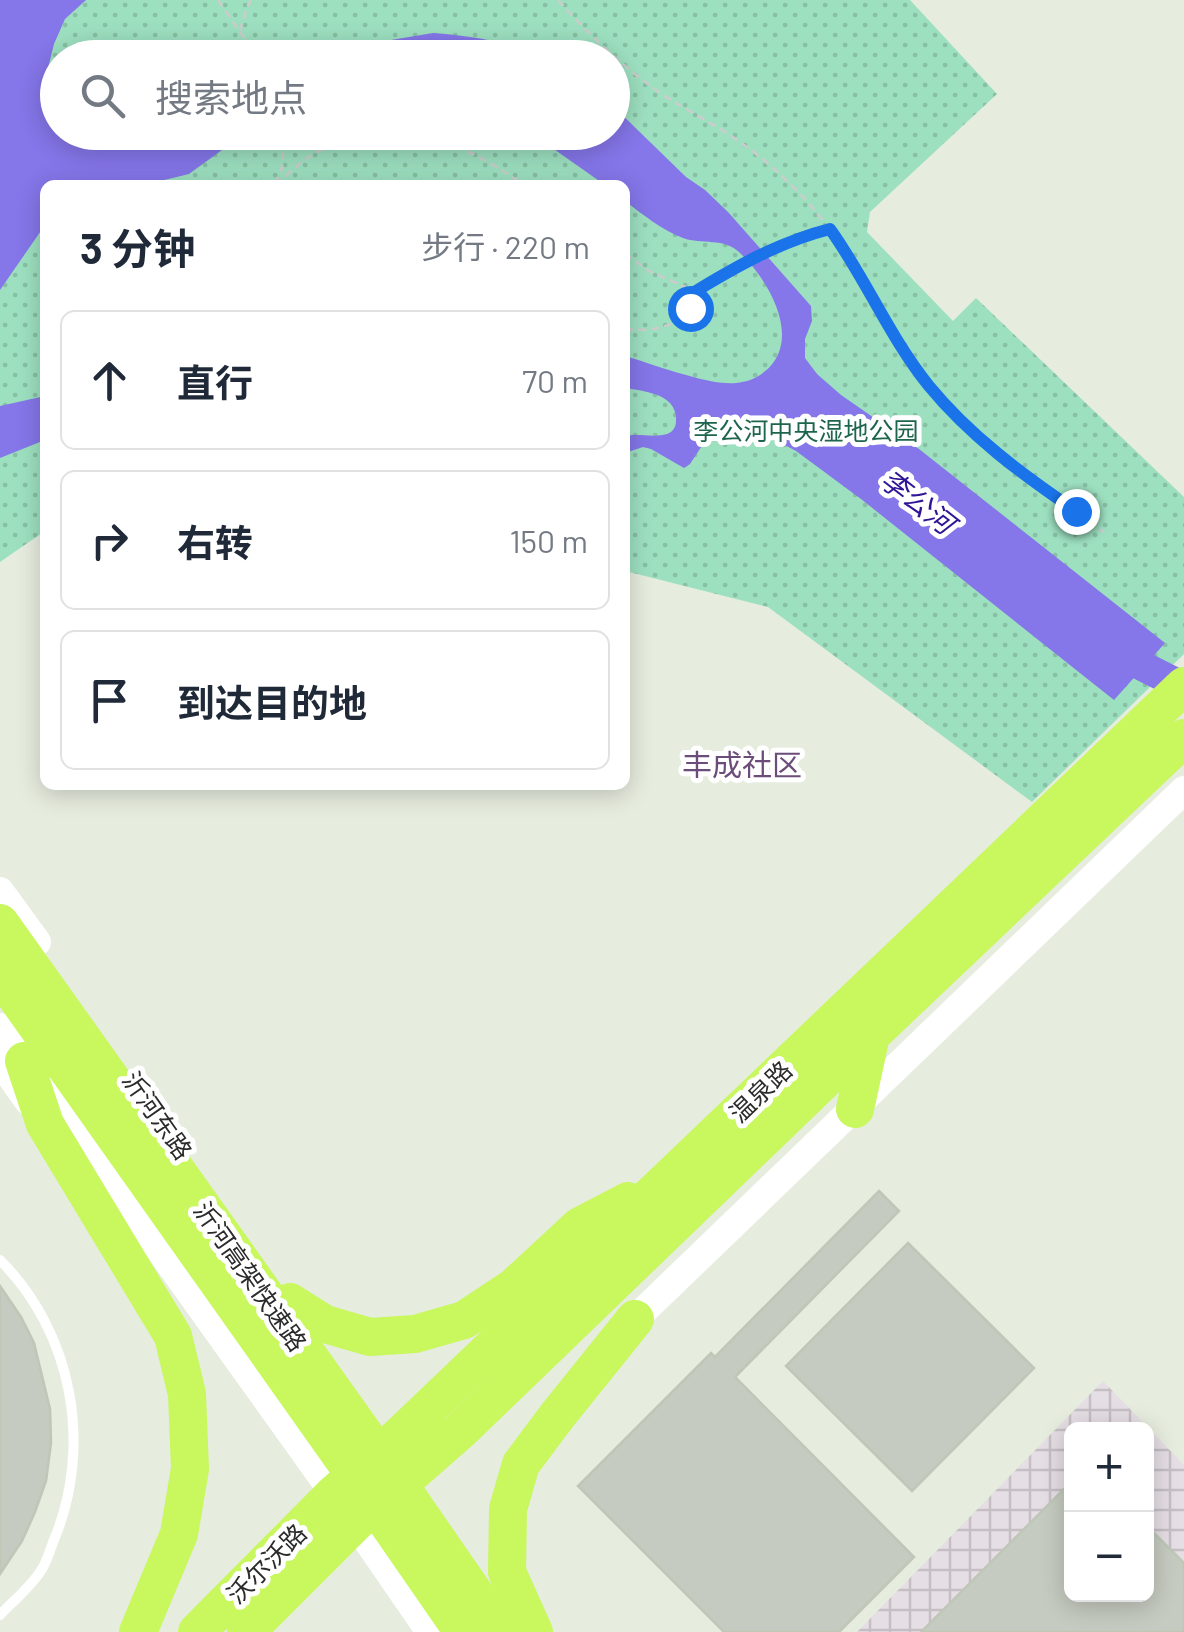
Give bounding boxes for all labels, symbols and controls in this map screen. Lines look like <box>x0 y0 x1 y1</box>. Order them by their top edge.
search box <box>40 40 630 150</box>
icon: search <box>75 68 130 123</box>
text: 搜索地点 <box>155 74 307 120</box>
text: 3 分钟 <box>80 222 195 272</box>
text: 步行 · 220 m <box>421 227 590 265</box>
route start <box>668 286 714 332</box>
icon: ahead <box>82 353 137 408</box>
text: 直行 <box>177 359 253 405</box>
text: 70 m <box>522 361 588 399</box>
park label: 李公河中央湿地公园 <box>693 415 919 445</box>
water label: 李公河 <box>874 462 965 543</box>
route end <box>1054 489 1100 535</box>
icon: right <box>82 513 137 568</box>
text: 右转 <box>177 519 253 565</box>
text: 150 m <box>509 521 588 559</box>
icon: arrive <box>82 673 137 728</box>
text: 到达目的地 <box>177 679 367 725</box>
district label: 丰成社区 <box>682 746 802 782</box>
street label: 温泉路 <box>723 1054 797 1128</box>
street label: 沂河东路 <box>117 1065 199 1165</box>
street label: 沂河高架快速路 <box>189 1196 313 1356</box>
map controls <box>1064 1422 1154 1602</box>
button: + <box>1064 1422 1154 1512</box>
button: − <box>1064 1512 1154 1602</box>
street label: 沃尔沃路 <box>220 1517 312 1609</box>

